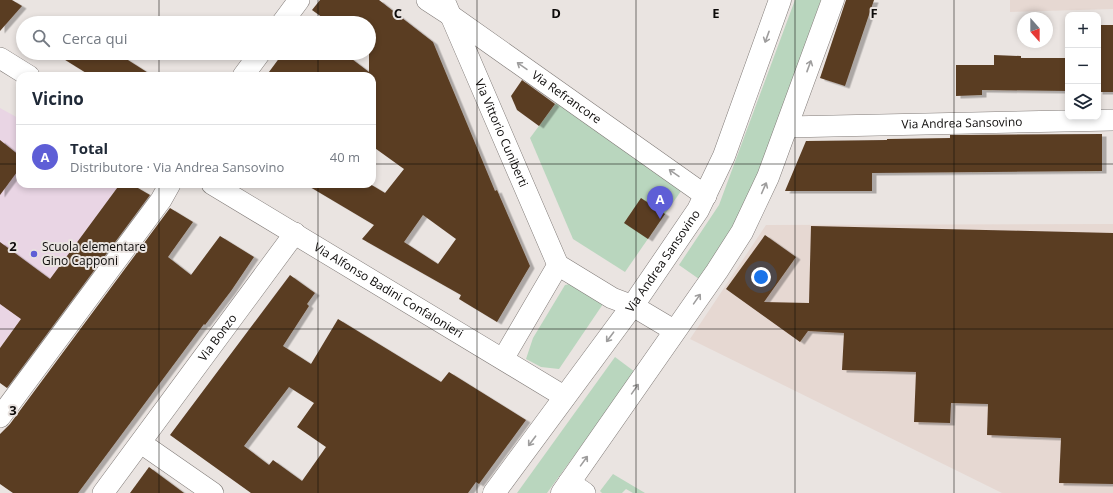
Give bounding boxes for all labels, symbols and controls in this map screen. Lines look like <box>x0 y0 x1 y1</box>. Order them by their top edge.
text: C <box>394 4 402 22</box>
text: D <box>551 4 561 22</box>
text: E <box>712 4 720 22</box>
text: F <box>870 4 878 22</box>
north arrow <box>1017 12 1053 48</box>
map controls <box>1065 12 1101 120</box>
button: + <box>1065 12 1101 48</box>
search box <box>16 16 376 60</box>
icon: search <box>30 27 52 49</box>
text: Cerca qui <box>62 28 128 48</box>
one-way arrow <box>763 30 770 43</box>
button: − <box>1065 48 1101 84</box>
one-way arrow <box>805 61 813 73</box>
one-way arrow <box>517 62 528 70</box>
street label: Via Refrancore <box>528 66 605 128</box>
street label: Via Vittorio Cuniberti <box>471 76 532 190</box>
button: layers <box>1065 84 1101 120</box>
text: Vicino <box>32 87 84 110</box>
street label: Via Andrea Sansovino <box>901 113 1023 133</box>
text: Total <box>70 138 108 158</box>
text: A <box>41 148 49 166</box>
text: 40 m <box>330 148 360 166</box>
text: Distributore · Via Andrea Sansovino <box>70 158 284 176</box>
one-way arrow <box>669 169 680 177</box>
one-way arrow <box>760 182 768 194</box>
pin: A <box>647 186 673 219</box>
street label: Via Andrea Sansovino <box>621 206 704 316</box>
text: 2 <box>9 237 17 255</box>
place label: Scuola elementare Gino Capponi <box>42 238 146 269</box>
street label: Via Alfonso Badini Confalonieri <box>311 238 467 342</box>
marker: Scuola elementare Gino Capponi <box>29 249 39 259</box>
your location <box>751 267 771 287</box>
one-way arrow <box>693 294 701 305</box>
street label: Via Bonzo <box>194 310 240 365</box>
one-way arrow <box>606 332 614 343</box>
one-way arrow <box>631 384 639 395</box>
text: 3 <box>9 401 17 419</box>
one-way arrow <box>528 436 536 447</box>
one-way arrow <box>580 456 588 467</box>

